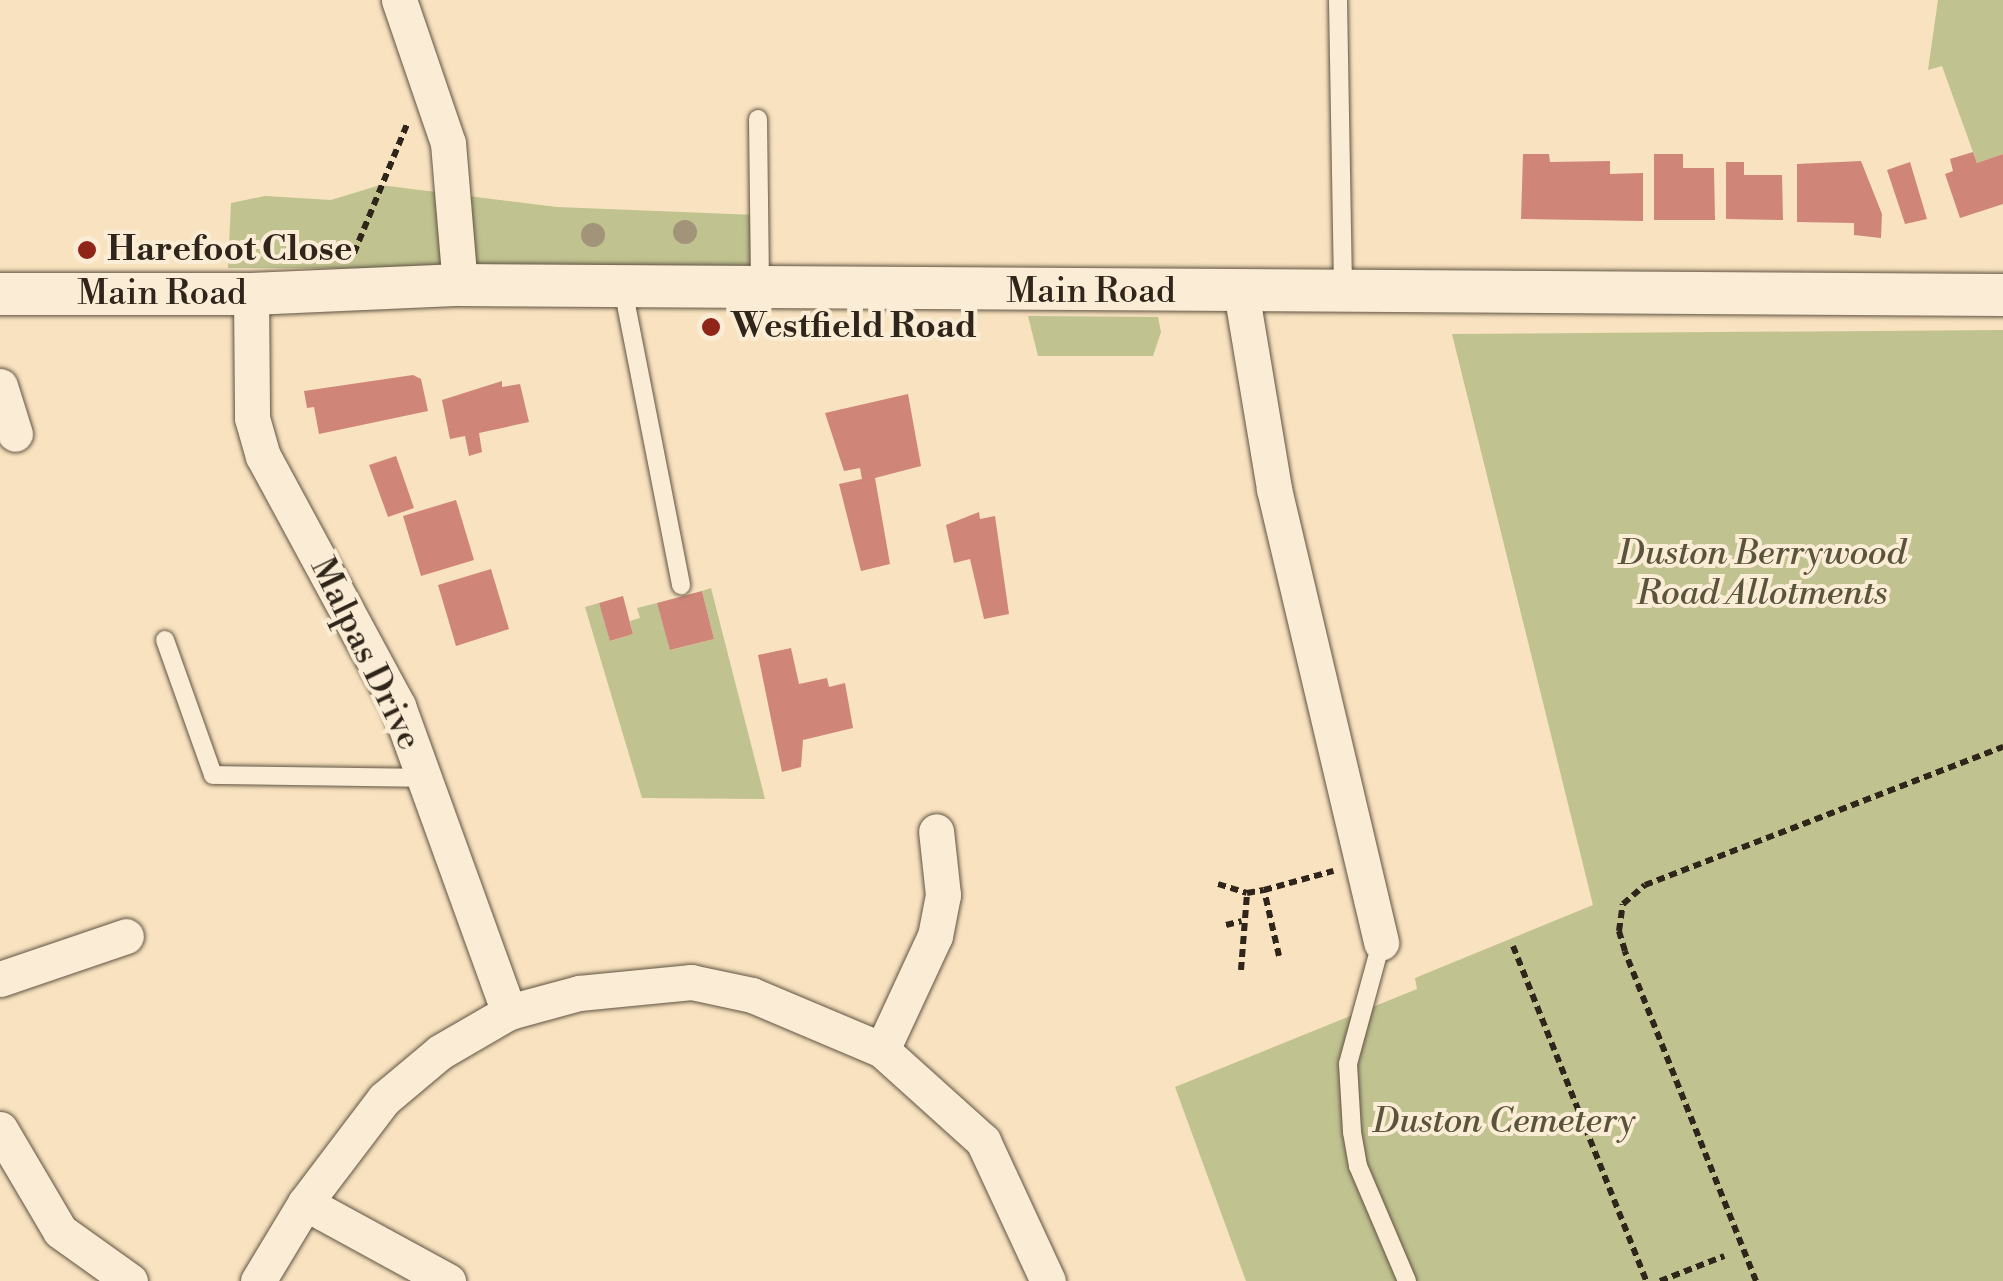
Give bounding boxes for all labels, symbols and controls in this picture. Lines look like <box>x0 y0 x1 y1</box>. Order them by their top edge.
place label: Harefoot Close <box>107 229 353 271</box>
marker: Harefoot Close <box>76 239 98 261</box>
street label: Main Road <box>1006 271 1176 313</box>
street label: Main Road <box>77 273 247 315</box>
place label: Westfield Road <box>731 306 977 348</box>
marker: Westfield Road <box>700 316 722 338</box>
park label: Duston Berrywood Road Allotments <box>1618 533 1906 615</box>
street label: Malpas Drive <box>300 551 430 757</box>
park label: Duston Cemetery <box>1372 1101 1636 1143</box>

